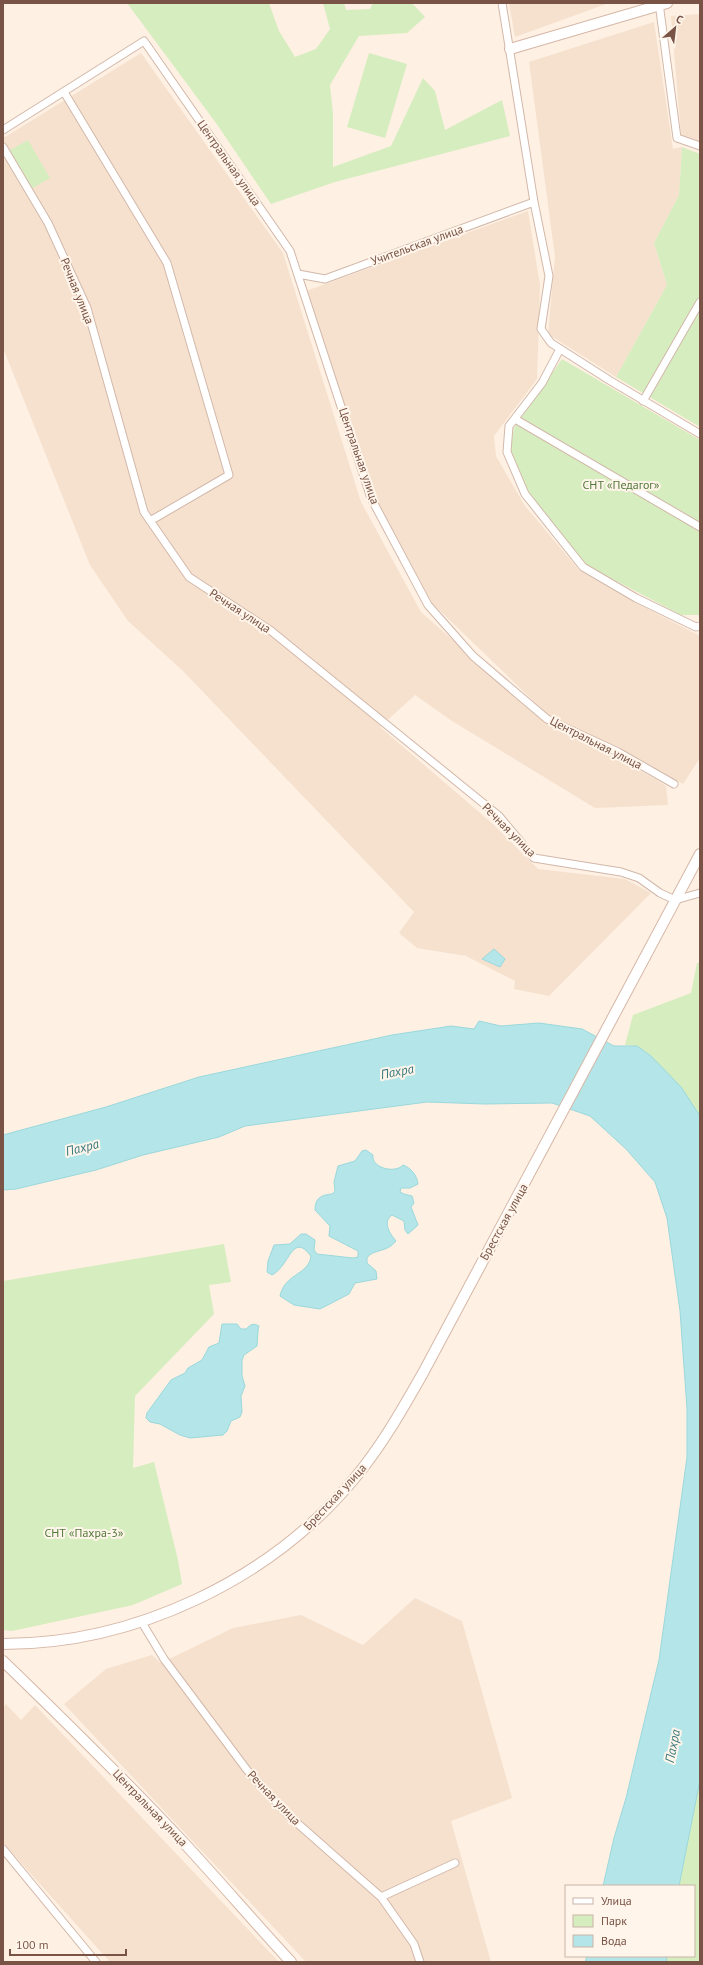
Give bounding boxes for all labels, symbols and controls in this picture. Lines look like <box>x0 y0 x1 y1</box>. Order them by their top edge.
north arrow <box>655 8 695 48</box>
text: С <box>674 12 686 27</box>
street label: Центральная улица <box>194 117 265 209</box>
street label: Учительская улица <box>369 221 465 268</box>
street label: Речная улица <box>57 255 98 326</box>
street label: Центральная улица <box>336 406 383 506</box>
park label: СНТ «Педагог» <box>582 477 660 492</box>
street label: Речная улица <box>207 585 274 636</box>
street label: Центральная улица <box>548 713 645 772</box>
street label: Речная улица <box>479 800 539 860</box>
water label: Пахра <box>379 1060 416 1083</box>
water label: Пахра <box>64 1135 101 1160</box>
street label: Брестская улица <box>476 1181 531 1263</box>
street label: Брестская улица <box>300 1460 369 1533</box>
park label: СНТ «Пахра-3» <box>44 1525 124 1540</box>
water label: Пахра <box>661 1727 684 1764</box>
street label: Центральная улица <box>110 1766 191 1849</box>
street label: Речная улица <box>245 1767 304 1828</box>
legend <box>565 1885 695 1957</box>
text: Улица <box>601 1893 632 1908</box>
text: Парк <box>601 1913 627 1928</box>
scale bar <box>10 1931 126 1957</box>
text: Вода <box>601 1933 627 1948</box>
text: 100 m <box>16 1937 49 1952</box>

